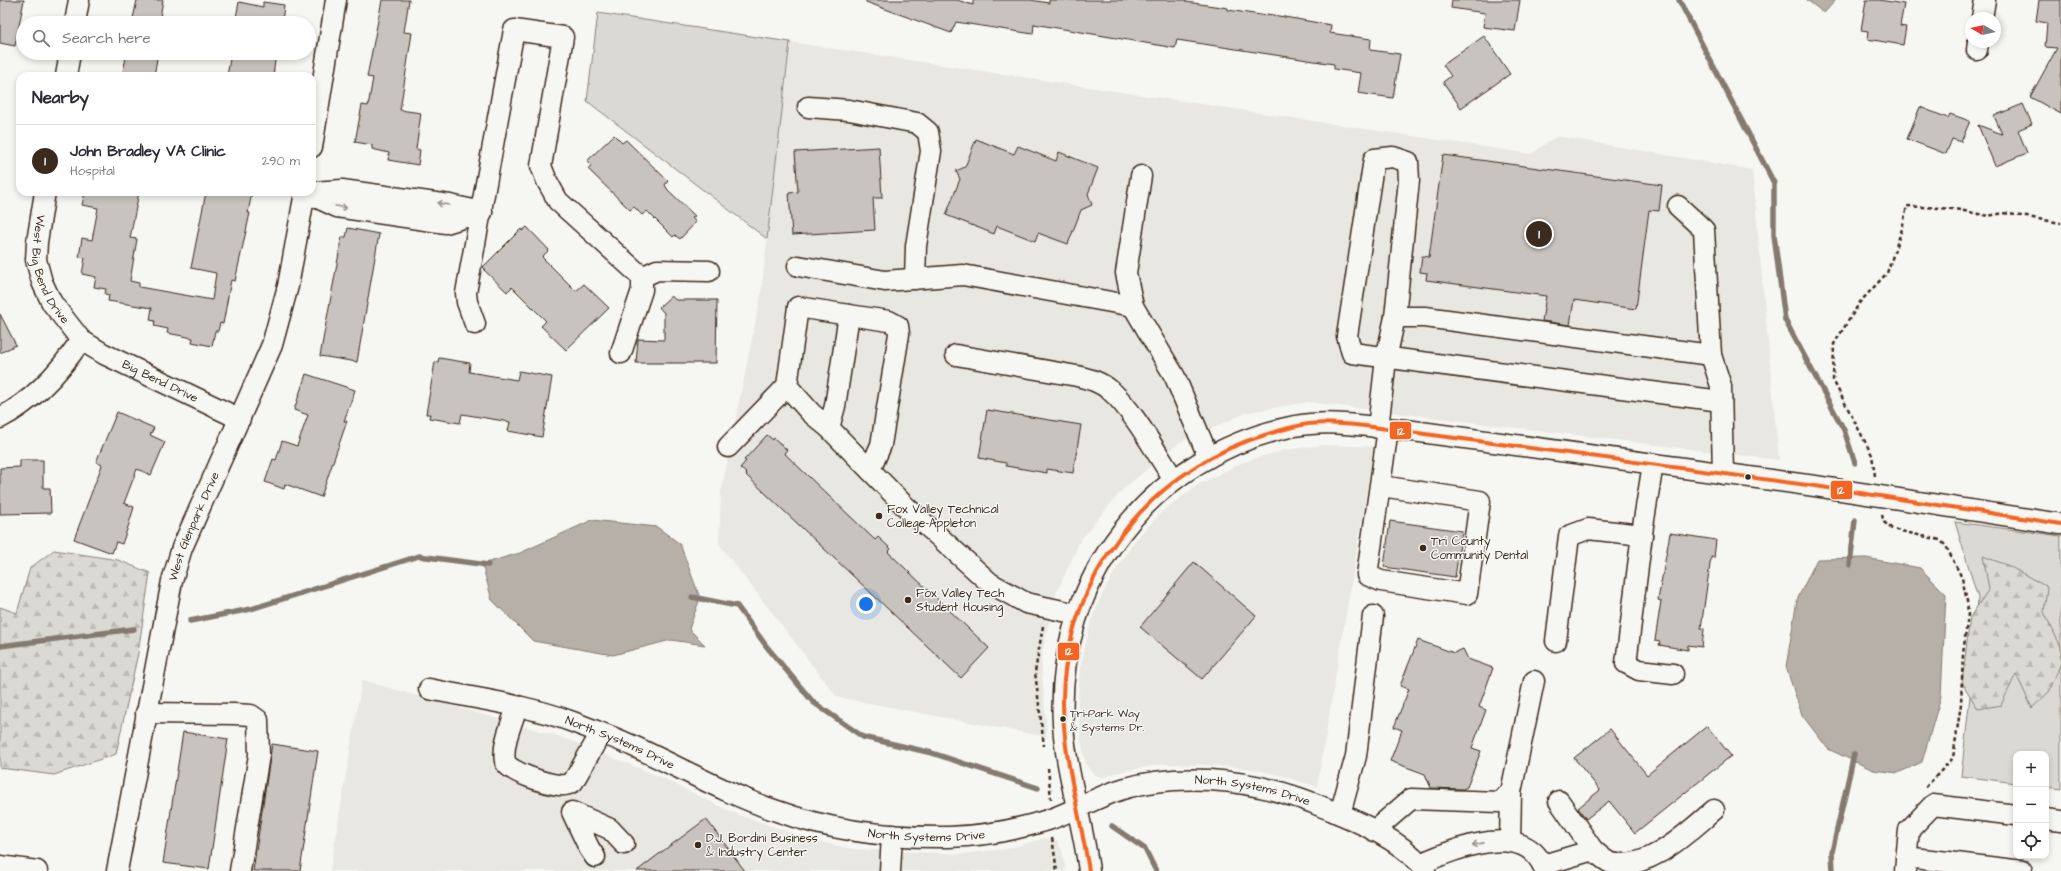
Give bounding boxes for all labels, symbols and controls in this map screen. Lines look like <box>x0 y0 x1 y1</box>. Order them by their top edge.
north arrow <box>1965 12 2001 48</box>
search box <box>16 16 316 60</box>
icon: search <box>30 27 52 49</box>
text: Search here <box>62 28 151 49</box>
text: Nearby <box>32 86 89 110</box>
text: John Bradley VA Clinic <box>70 141 226 162</box>
text: 1 <box>44 152 46 170</box>
text: 290 m <box>262 152 300 170</box>
text: Hospital <box>70 162 115 180</box>
one-way arrow <box>437 200 450 208</box>
one-way arrow <box>334 204 347 212</box>
street label: West Big Bend Drive <box>26 213 74 328</box>
pin: 1 <box>1526 219 1552 249</box>
street label: Big Bend Drive <box>119 355 201 407</box>
line badge: 12 <box>1389 421 1412 440</box>
text: 12 <box>1397 424 1406 439</box>
street label: West Glenpark Drive <box>164 468 224 583</box>
unlabelled marker <box>1743 472 1753 482</box>
line badge: 12 <box>1830 480 1853 500</box>
text: 12 <box>1837 483 1846 498</box>
place label: Fox Valley Technical College-Appleton <box>887 501 999 533</box>
marker: Fox Valley Technical College-Appleton <box>874 511 884 521</box>
place label: Tri County Community Dental <box>1431 533 1528 565</box>
marker: Tri County Community Dental <box>1418 543 1428 553</box>
place label: Fox Valley Tech Student Housing <box>916 585 1004 617</box>
your location <box>856 594 876 614</box>
marker: Fox Valley Tech Student Housing <box>903 595 913 605</box>
line badge: 12 <box>1057 642 1080 661</box>
text: 12 <box>1065 644 1074 659</box>
place label: Tri-Park Way & Systems Dr. <box>1070 706 1144 736</box>
street label: North Systems Drive <box>563 711 678 773</box>
marker: Tri-Park Way & Systems Dr. <box>1058 714 1068 724</box>
map controls <box>2013 751 2049 859</box>
button: + <box>2013 751 2049 787</box>
street label: North Systems Drive <box>1195 771 1313 810</box>
button: − <box>2013 787 2049 823</box>
button: locate <box>2013 823 2049 859</box>
street label: North Systems Drive <box>867 824 987 846</box>
place label: D.J. Bordini Business & Industry Center <box>706 830 818 862</box>
marker: D.J. Bordini Business & Industry Center <box>693 840 703 850</box>
one-way arrow <box>1472 840 1485 848</box>

